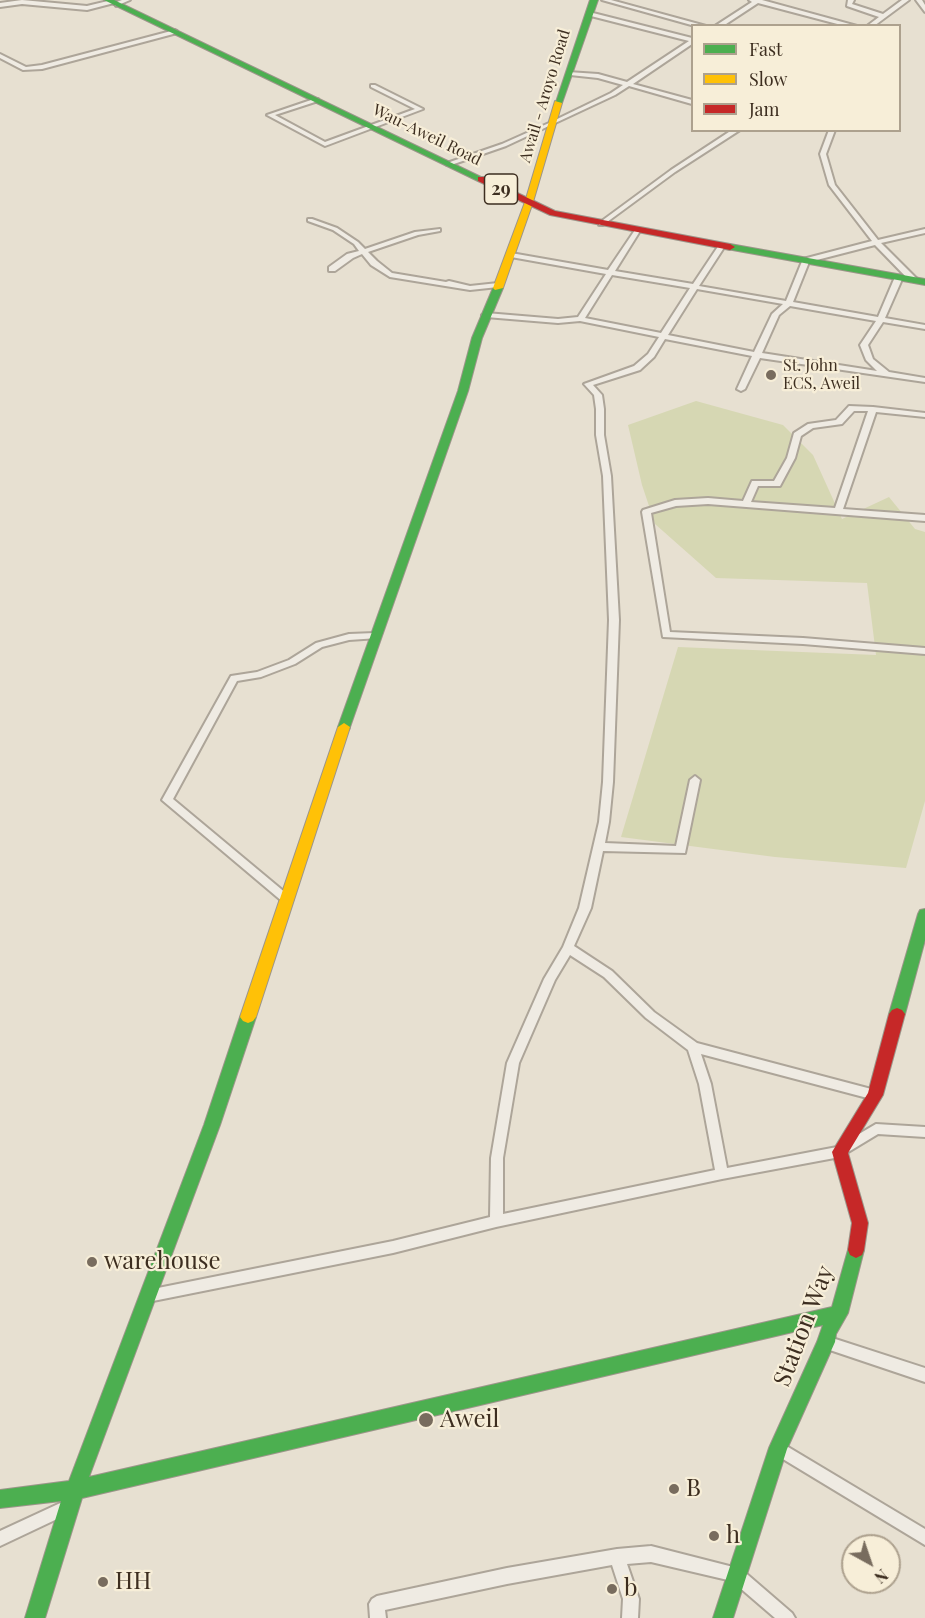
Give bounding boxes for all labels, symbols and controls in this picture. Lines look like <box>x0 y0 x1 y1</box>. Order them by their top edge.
legend <box>691 24 901 132</box>
street label: Awail - Aroyo Road <box>516 27 574 165</box>
text: Fast <box>749 37 782 61</box>
text: Slow <box>749 67 787 91</box>
text: Jam <box>749 97 779 121</box>
street label: Wau-Aweil Road <box>369 100 485 170</box>
road number: 29 <box>484 174 518 204</box>
place label: St. John ECS, Aweil <box>783 356 860 394</box>
marker: St. John ECS, Aweil <box>764 368 778 382</box>
place label: warehouse <box>104 1248 221 1276</box>
marker: warehouse <box>85 1255 99 1269</box>
street label: Station Way <box>768 1262 840 1390</box>
place label: Aweil <box>440 1406 499 1434</box>
marker: Aweil <box>417 1411 435 1429</box>
place label: B <box>686 1475 701 1503</box>
marker: B <box>667 1482 681 1496</box>
place label: h <box>726 1522 740 1550</box>
marker: h <box>707 1529 721 1543</box>
north arrow <box>841 1534 901 1594</box>
text: N <box>870 1565 893 1588</box>
place label: HH <box>115 1568 151 1596</box>
marker: HH <box>96 1575 110 1589</box>
place label: b <box>624 1575 638 1603</box>
marker: b <box>605 1582 619 1596</box>

